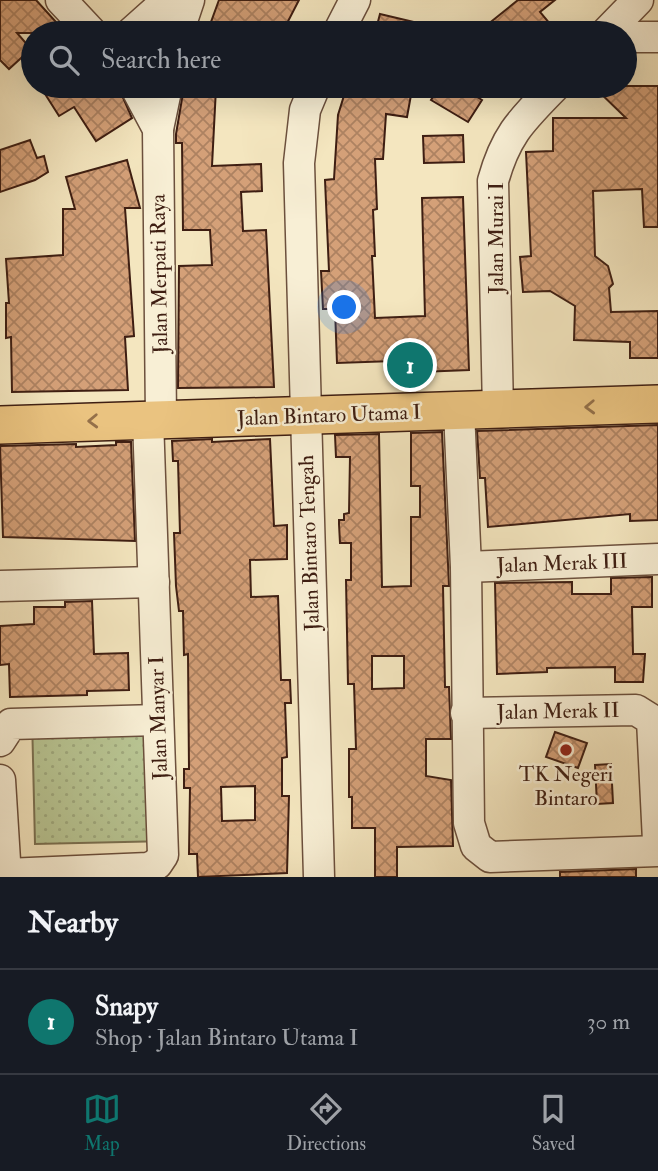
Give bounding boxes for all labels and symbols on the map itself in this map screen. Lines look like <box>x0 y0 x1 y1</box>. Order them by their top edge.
street label: Jalan Murai I <box>483 182 510 295</box>
street label: Jalan Merpati Raya <box>145 193 174 355</box>
your location <box>327 290 361 324</box>
pin: 1 <box>387 339 433 391</box>
street label: Jalan Bintaro Utama I <box>236 399 421 432</box>
one-way arrow <box>584 399 595 414</box>
one-way arrow <box>87 414 98 429</box>
street label: Jalan Bintaro Tengah <box>293 454 326 632</box>
street label: Jalan Merak III <box>495 548 628 579</box>
street label: Jalan Manyar I <box>143 656 174 781</box>
street label: Jalan Merak II <box>495 697 620 726</box>
marker: TK Negeri Bintaro <box>558 742 574 758</box>
place label: TK Negeri Bintaro <box>519 761 614 812</box>

